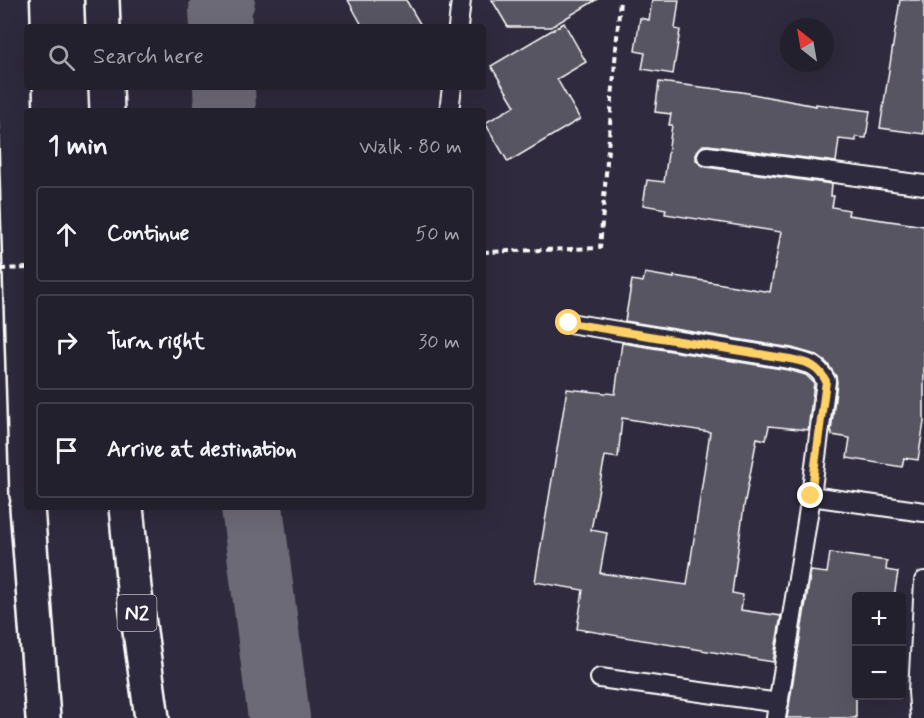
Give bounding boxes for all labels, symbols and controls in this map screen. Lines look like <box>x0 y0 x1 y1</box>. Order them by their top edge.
north arrow <box>780 18 834 72</box>
search box <box>24 24 486 90</box>
icon: search <box>45 41 78 74</box>
text: Search here <box>93 43 204 71</box>
text: 1 min <box>48 130 108 164</box>
text: Walk · 80 m <box>359 134 462 161</box>
icon: ahead <box>50 218 83 251</box>
text: Continue <box>107 220 189 248</box>
text: 50 m <box>415 221 460 248</box>
route start <box>555 309 581 335</box>
icon: right <box>50 326 83 359</box>
text: Turn right <box>107 328 205 356</box>
text: 30 m <box>418 329 460 356</box>
icon: arrive <box>50 434 83 467</box>
text: Arrive at destination <box>107 436 297 464</box>
route end <box>797 482 823 508</box>
map controls <box>852 592 906 700</box>
button: + <box>852 592 906 646</box>
road number: N2 <box>118 595 156 631</box>
button: − <box>852 646 906 700</box>

